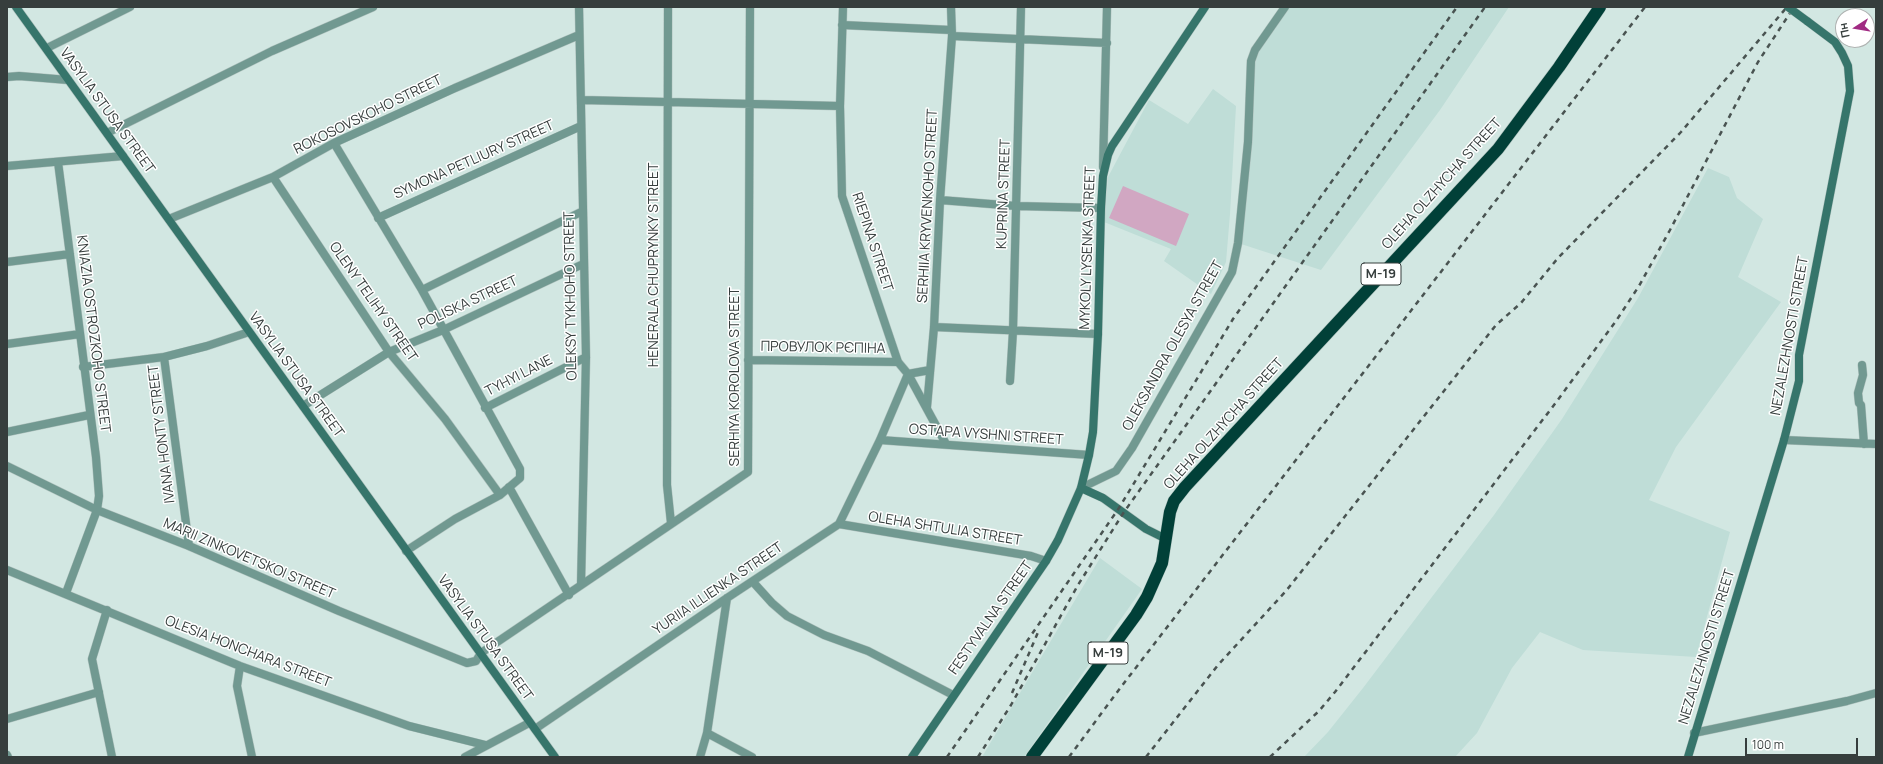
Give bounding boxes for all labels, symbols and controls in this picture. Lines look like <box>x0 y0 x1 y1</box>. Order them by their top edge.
north arrow <box>1835 8 1875 48</box>
text: Пн <box>1835 22 1853 39</box>
street label: VASYLIA STUSA STREET <box>56 45 158 177</box>
street label: ROKOSOVSKOHO STREET <box>291 72 445 158</box>
street label: SERHIIA KRYVENKOHO STREET <box>915 108 941 304</box>
street label: OLEHA OLZHYCHA STREET <box>1379 115 1505 253</box>
street label: SYMONA PETLIURY STREET <box>391 117 557 203</box>
street label: KUPRINA STREET <box>994 139 1014 249</box>
street label: HENERALA CHUPRYNKY STREET <box>646 163 662 367</box>
street label: MYKOLY LYSENKA STREET <box>1077 166 1099 330</box>
street label: RIEPINA STREET <box>848 190 896 294</box>
street label: OLEKSY TYKHOHO STREET <box>561 211 581 381</box>
street label: KNIAZIA OSTROZKOHO STREET <box>73 234 113 434</box>
street label: OLENY TELIHY STREET <box>325 239 421 365</box>
street label: NEZALEZHNOSTI STREET <box>1768 255 1812 417</box>
street label: OLEKSANDRA OLESYA STREET <box>1119 258 1227 434</box>
road number: М-19 <box>1361 263 1401 285</box>
street label: POLISKA STREET <box>416 273 520 333</box>
street label: SERHIYA KOROLOVA STREET <box>727 288 743 466</box>
street label: VASYLIA STUSA STREET <box>245 309 347 441</box>
street label: ПРОВУЛОК РЄПІНА <box>760 339 886 357</box>
street label: TYHYI LANE <box>483 352 555 400</box>
street label: OLEHA OLZHYCHA STREET <box>1161 355 1287 493</box>
street label: IVANA HONTY STREET <box>145 364 179 504</box>
street label: OSTAPA VYSHNI STREET <box>908 421 1064 449</box>
street label: OLEHA SHTULIA STREET <box>867 509 1023 549</box>
street label: MARII ZINKOVETSKOI STREET <box>160 515 338 603</box>
street label: YURIIA ILLIENKA STREET <box>650 539 786 639</box>
street label: FESTYVALNA STREET <box>945 558 1037 678</box>
street label: NEZALEZHNOSTI STREET <box>1675 567 1739 727</box>
street label: VASYLIA STUSA STREET <box>434 572 536 704</box>
street label: OLESIA HONCHARA STREET <box>162 612 334 692</box>
road number: М-19 <box>1088 642 1128 664</box>
scale bar <box>1747 730 1860 756</box>
text: 100 m <box>1752 736 1784 753</box>

